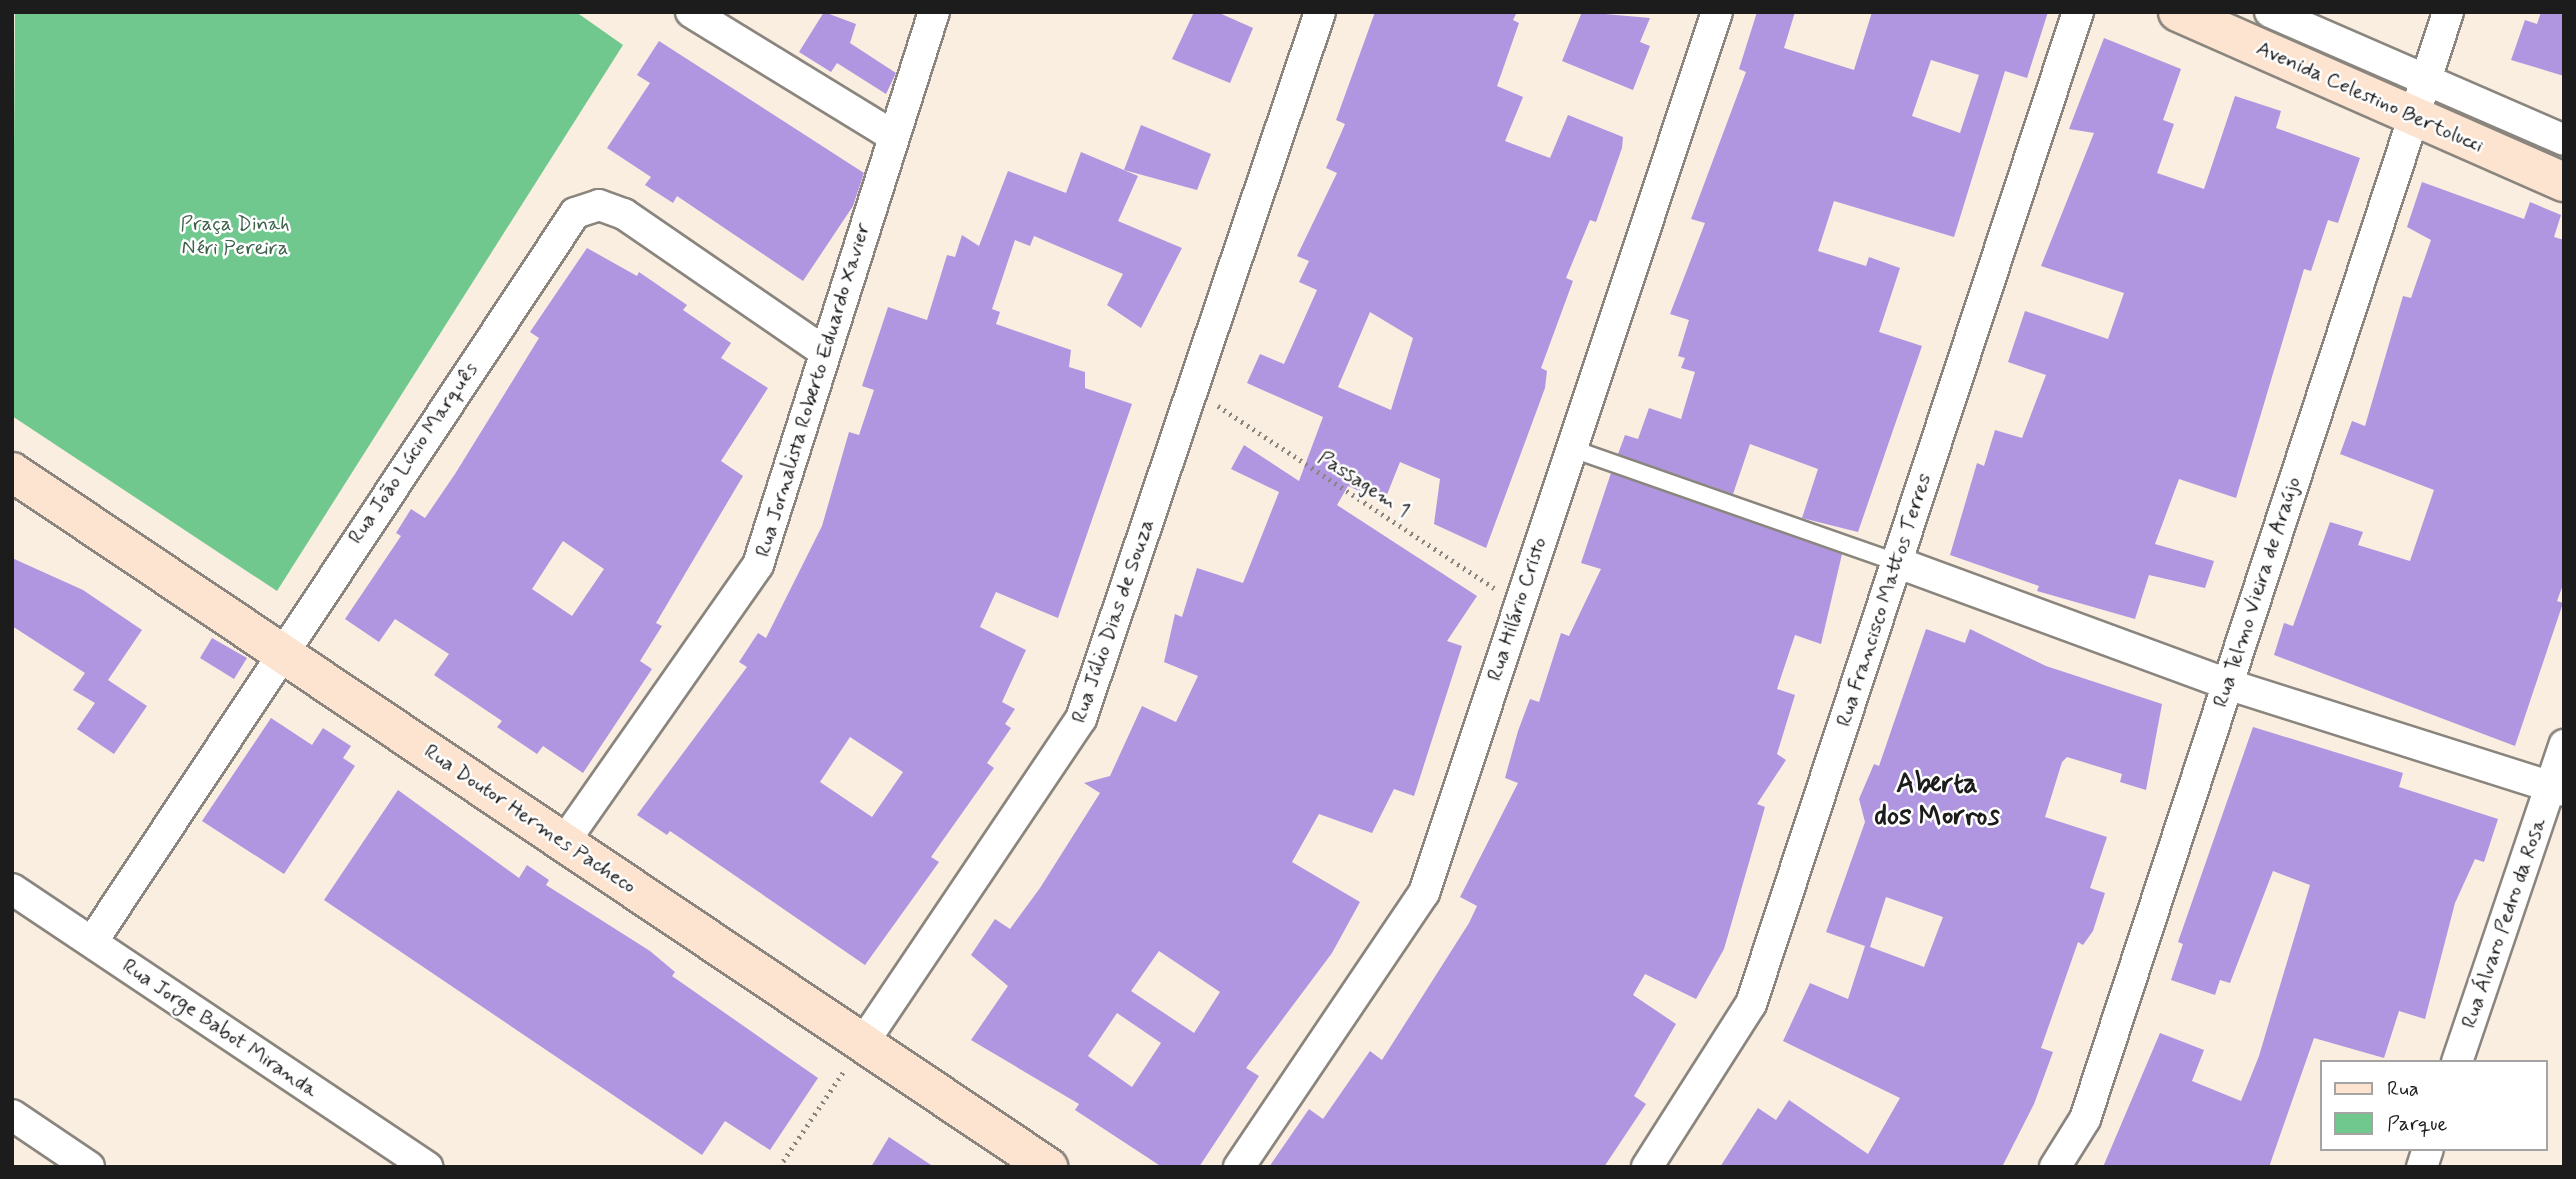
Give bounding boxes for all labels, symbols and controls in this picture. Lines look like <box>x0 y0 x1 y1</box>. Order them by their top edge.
street label: Avenida Celestino Bertolucci <box>2252 35 2488 159</box>
park label: Praça Dinah Néri Pereira <box>181 211 289 261</box>
street label: Rua Jornalista Roberto Eduardo Xavier <box>751 223 875 557</box>
street label: Rua João Lúcio Marquês <box>344 359 482 547</box>
street label: Passagem 1 <box>1313 445 1415 523</box>
street label: Rua Francisco Mattos Terres <box>1832 474 1936 726</box>
street label: Rua Telmo Vieira de Araújo <box>2208 474 2306 710</box>
street label: Rua Júlio Dias de Souza <box>1067 518 1159 724</box>
street label: Rua Hilário Cristo <box>1482 534 1552 684</box>
street label: Rua Doutor Hermes Pacheco <box>420 739 640 899</box>
district label: Aberta dos Morros <box>1873 768 2001 834</box>
street label: Rua Álvaro Pedro da Rosa <box>2456 815 2552 1031</box>
street label: Rua Jorge Babot Miranda <box>117 953 323 1103</box>
legend <box>2320 1060 2548 1151</box>
text: Rua <box>2387 1075 2419 1103</box>
text: Parque <box>2387 1110 2447 1138</box>

